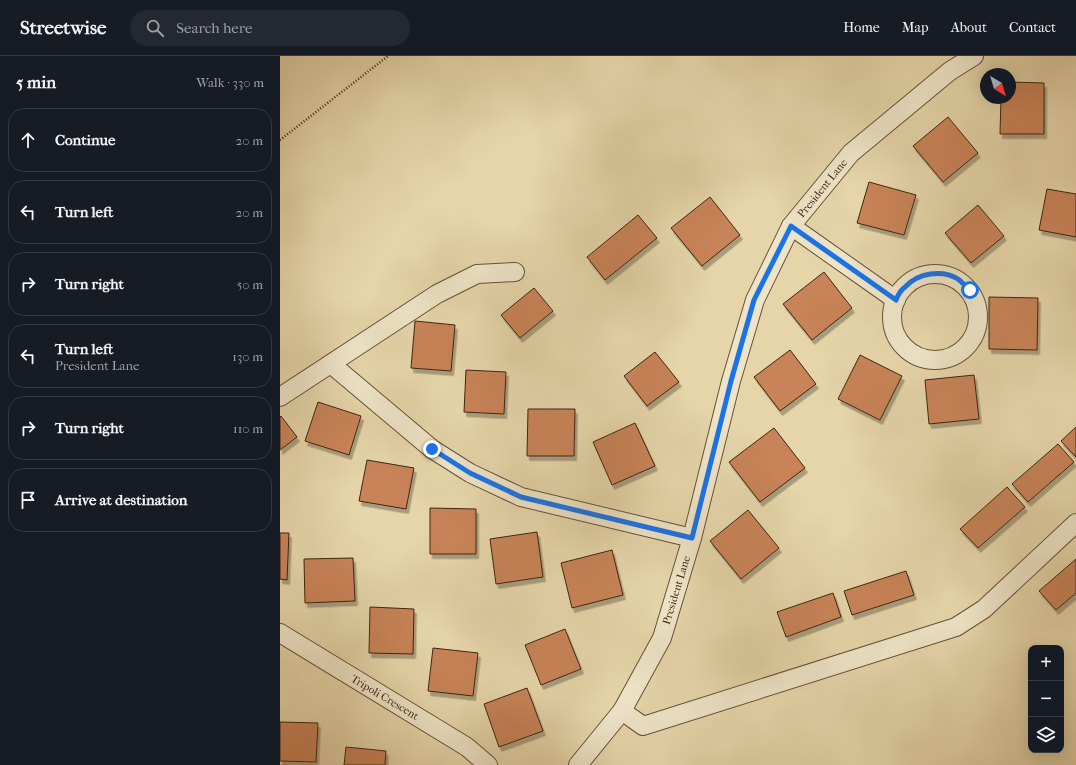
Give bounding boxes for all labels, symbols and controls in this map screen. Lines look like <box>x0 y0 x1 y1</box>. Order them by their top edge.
search box <box>130 10 410 46</box>
text: Streetwise <box>20 17 106 39</box>
icon: search <box>144 17 166 39</box>
text: Search here <box>176 19 252 37</box>
text: Home <box>843 19 880 36</box>
text: Map <box>902 19 929 36</box>
text: About <box>951 19 987 36</box>
text: Contact <box>1009 19 1056 36</box>
north arrow <box>980 68 1016 104</box>
text: 5 min <box>16 72 56 92</box>
text: Walk · 330 m <box>196 75 264 90</box>
icon: ahead <box>17 129 39 151</box>
text: Continue <box>55 131 115 149</box>
text: 20 m <box>236 133 263 148</box>
street label: President Lane <box>795 156 850 220</box>
icon: left <box>17 201 39 223</box>
text: Turn left <box>55 203 113 221</box>
text: 20 m <box>236 205 263 220</box>
icon: right <box>17 273 39 295</box>
text: Turn right <box>55 275 124 293</box>
text: 50 m <box>237 277 263 292</box>
route start <box>961 281 979 299</box>
text: Turn left <box>55 340 113 358</box>
icon: left <box>17 345 39 367</box>
text: 130 m <box>232 349 263 364</box>
text: President Lane <box>55 358 139 373</box>
icon: right <box>17 417 39 439</box>
text: Turn right <box>55 419 124 437</box>
text: 110 m <box>233 421 263 436</box>
route end <box>423 440 441 458</box>
icon: arrive <box>17 489 39 511</box>
text: Arrive at destination <box>55 491 187 509</box>
street label: President Lane <box>660 554 693 626</box>
map controls <box>1028 645 1064 753</box>
button: + <box>1028 645 1064 681</box>
street label: Tripoli Crescent <box>349 672 421 723</box>
button: − <box>1028 681 1064 717</box>
button: layers <box>1028 717 1064 753</box>

